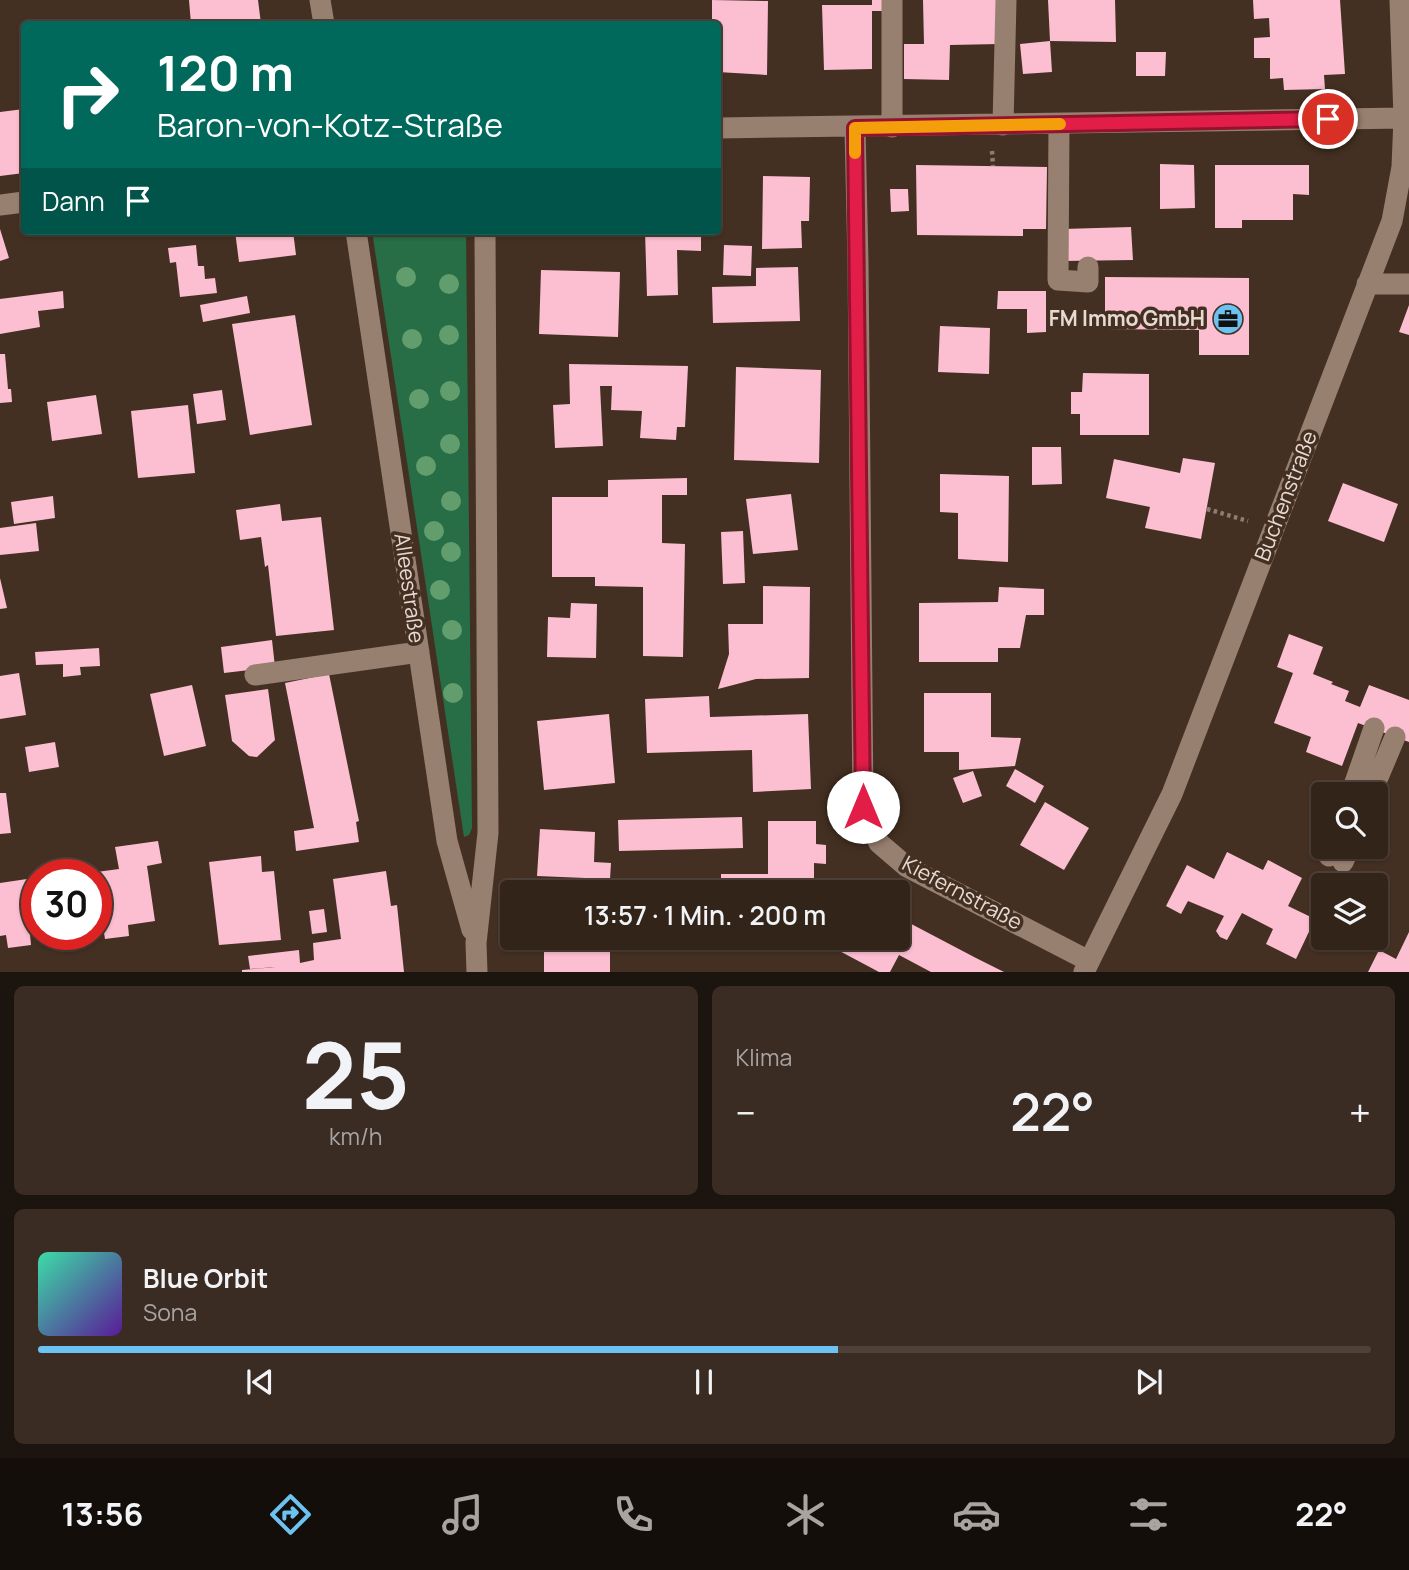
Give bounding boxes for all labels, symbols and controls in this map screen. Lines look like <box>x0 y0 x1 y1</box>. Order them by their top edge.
text: 120 m <box>157 39 294 106</box>
icon: right <box>42 49 133 140</box>
pin <box>1298 89 1358 149</box>
icon: arrive <box>1309 100 1347 138</box>
text: Baron-von-Kotz-Straße <box>157 103 503 147</box>
icon: arrive <box>119 182 157 220</box>
text: Dann <box>42 183 105 219</box>
office icon: FM Immo GmbH <box>1211 302 1245 336</box>
place label: FM Immo GmbH <box>1049 304 1205 332</box>
street label: Buchenstraße <box>1247 427 1323 565</box>
street label: Alleestraße <box>388 531 432 645</box>
position arrow <box>826 770 900 844</box>
map controls <box>1311 782 1388 950</box>
button: search <box>1311 782 1388 859</box>
street label: Kiefernstraße <box>898 849 1027 935</box>
speed limit sign: 30 <box>21 859 112 950</box>
button: layers <box>1311 873 1388 950</box>
text: 13:57 · 1 Min. · 200 m <box>584 897 826 933</box>
text: 25 <box>302 1012 410 1136</box>
text: Klima <box>736 1041 792 1073</box>
text: 22° <box>1010 1076 1095 1147</box>
text: − <box>736 1086 756 1138</box>
text: + <box>1349 1086 1371 1138</box>
text: km/h <box>329 1120 383 1152</box>
text: Blue Orbit <box>143 1260 268 1296</box>
text: Sona <box>143 1296 197 1328</box>
icon: previous <box>241 1363 279 1401</box>
icon: pause <box>685 1363 723 1401</box>
icon: next <box>1130 1363 1168 1401</box>
icon: directions <box>266 1490 315 1539</box>
icon: music <box>438 1490 487 1539</box>
icon: phone <box>609 1490 658 1539</box>
icon: climate <box>781 1490 830 1539</box>
icon: car <box>952 1490 1001 1539</box>
icon: filters <box>1124 1490 1173 1539</box>
text: 13:56 <box>61 1492 144 1536</box>
text: 22° <box>1295 1492 1348 1536</box>

